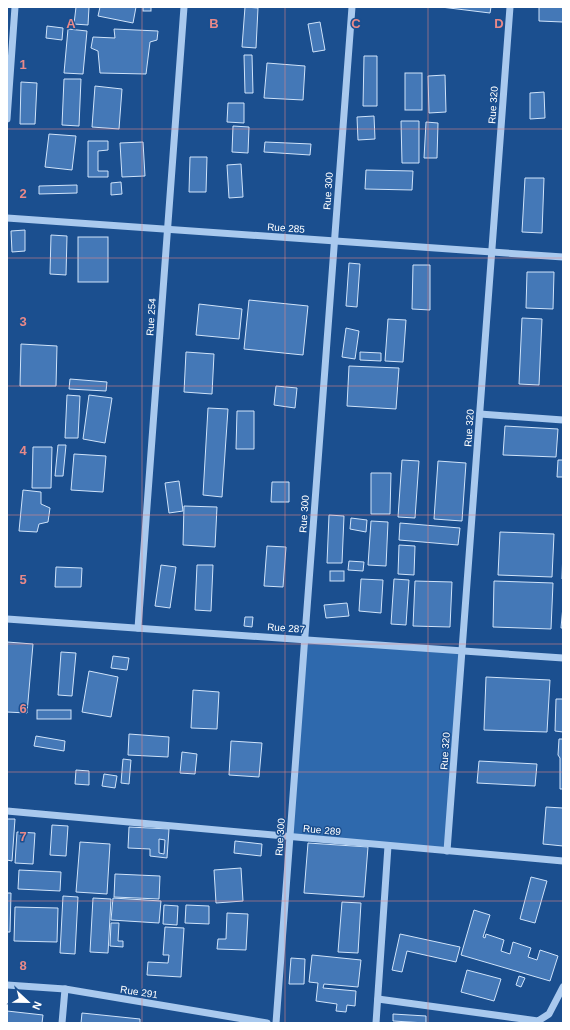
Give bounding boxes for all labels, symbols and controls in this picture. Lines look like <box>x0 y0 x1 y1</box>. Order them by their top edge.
text: A <box>66 16 76 31</box>
text: B <box>209 16 219 31</box>
text: C <box>351 16 361 31</box>
text: D <box>494 16 504 31</box>
text: 1 <box>19 57 27 72</box>
street label: Rue 320 <box>486 85 500 124</box>
street label: Rue 300 <box>321 171 335 210</box>
text: 2 <box>19 186 27 201</box>
street label: Rue 285 <box>267 221 306 235</box>
street label: Rue 254 <box>144 297 158 336</box>
text: 3 <box>19 314 27 329</box>
street label: Rue 320 <box>462 408 476 447</box>
text: 4 <box>19 443 27 458</box>
street label: Rue 300 <box>297 494 311 533</box>
text: 5 <box>19 572 27 587</box>
street label: Rue 287 <box>267 621 306 635</box>
text: 6 <box>19 701 27 716</box>
street label: Rue 320 <box>438 731 452 770</box>
street label: Rue 300 <box>273 817 287 856</box>
street label: Rue 289 <box>303 823 342 837</box>
text: 7 <box>19 829 27 844</box>
text: 8 <box>19 958 27 973</box>
north arrow <box>8 982 48 1022</box>
street label: Rue 291 <box>119 984 159 1000</box>
text: N <box>30 1000 44 1012</box>

